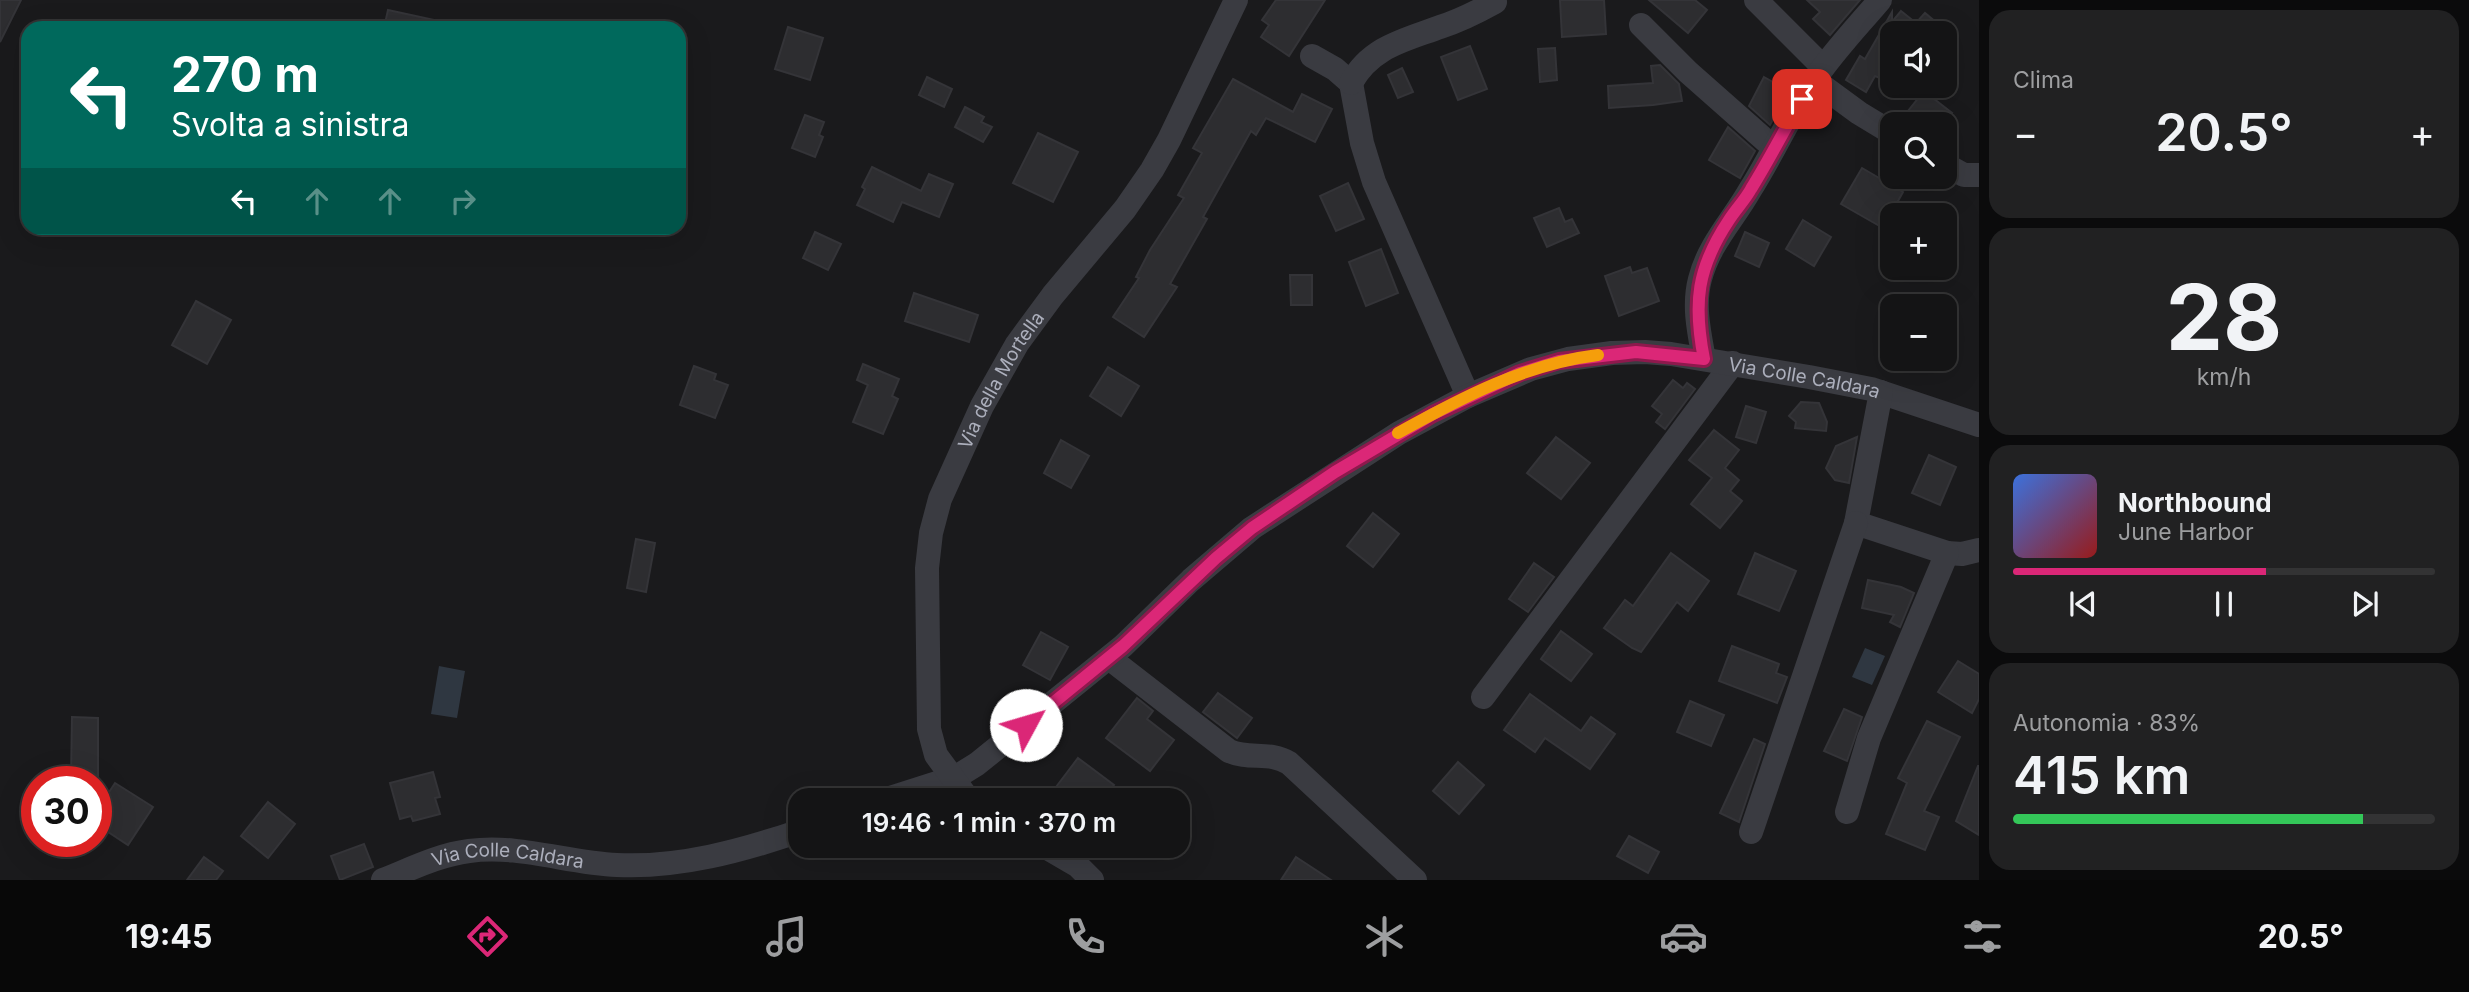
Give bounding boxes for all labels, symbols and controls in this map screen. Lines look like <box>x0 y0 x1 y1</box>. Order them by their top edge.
map controls <box>1880 21 1957 371</box>
button: sound <box>1880 21 1957 98</box>
text: 270 m <box>171 45 319 104</box>
icon: left <box>56 49 147 140</box>
text: Clima <box>2013 66 2074 94</box>
pin <box>1772 69 1832 129</box>
icon: arrive <box>1783 80 1821 118</box>
text: 20.5° <box>2155 101 2293 164</box>
text: Svolta a sinistra <box>171 105 410 144</box>
text: − <box>2013 110 2038 156</box>
text: + <box>2410 110 2435 156</box>
button: search <box>1880 112 1957 189</box>
icon: left <box>225 182 263 220</box>
icon: ahead <box>298 182 336 220</box>
icon: ahead <box>371 182 409 220</box>
icon: right <box>444 182 482 220</box>
button: + <box>1880 203 1957 280</box>
text: 28 <box>2166 262 2282 372</box>
button: − <box>1880 294 1957 371</box>
street label: Via della Mortella <box>953 307 1049 452</box>
street label: Via Colle Caldara <box>1727 352 1883 403</box>
text: km/h <box>2197 363 2251 391</box>
text: Northbound <box>2118 487 2272 518</box>
text: June Harbor <box>2118 518 2254 546</box>
icon: previous <box>2064 585 2102 623</box>
icon: pause <box>2205 585 2243 623</box>
icon: next <box>2346 585 2384 623</box>
position arrow <box>989 688 1063 762</box>
text: Autonomia · 83% <box>2013 709 2200 737</box>
text: 415 km <box>2013 744 2190 807</box>
speed limit sign: 30 <box>21 766 112 857</box>
text: 19:46 · 1 min · 370 m <box>862 807 1116 838</box>
street label: Via Colle Caldara <box>429 838 586 873</box>
icon: directions <box>463 912 512 961</box>
icon: music <box>762 912 811 961</box>
icon: phone <box>1061 912 1110 961</box>
icon: climate <box>1360 912 1409 961</box>
icon: car <box>1659 912 1708 961</box>
icon: filters <box>1958 912 2007 961</box>
text: 19:45 <box>125 917 212 956</box>
text: 20.5° <box>2258 917 2344 956</box>

